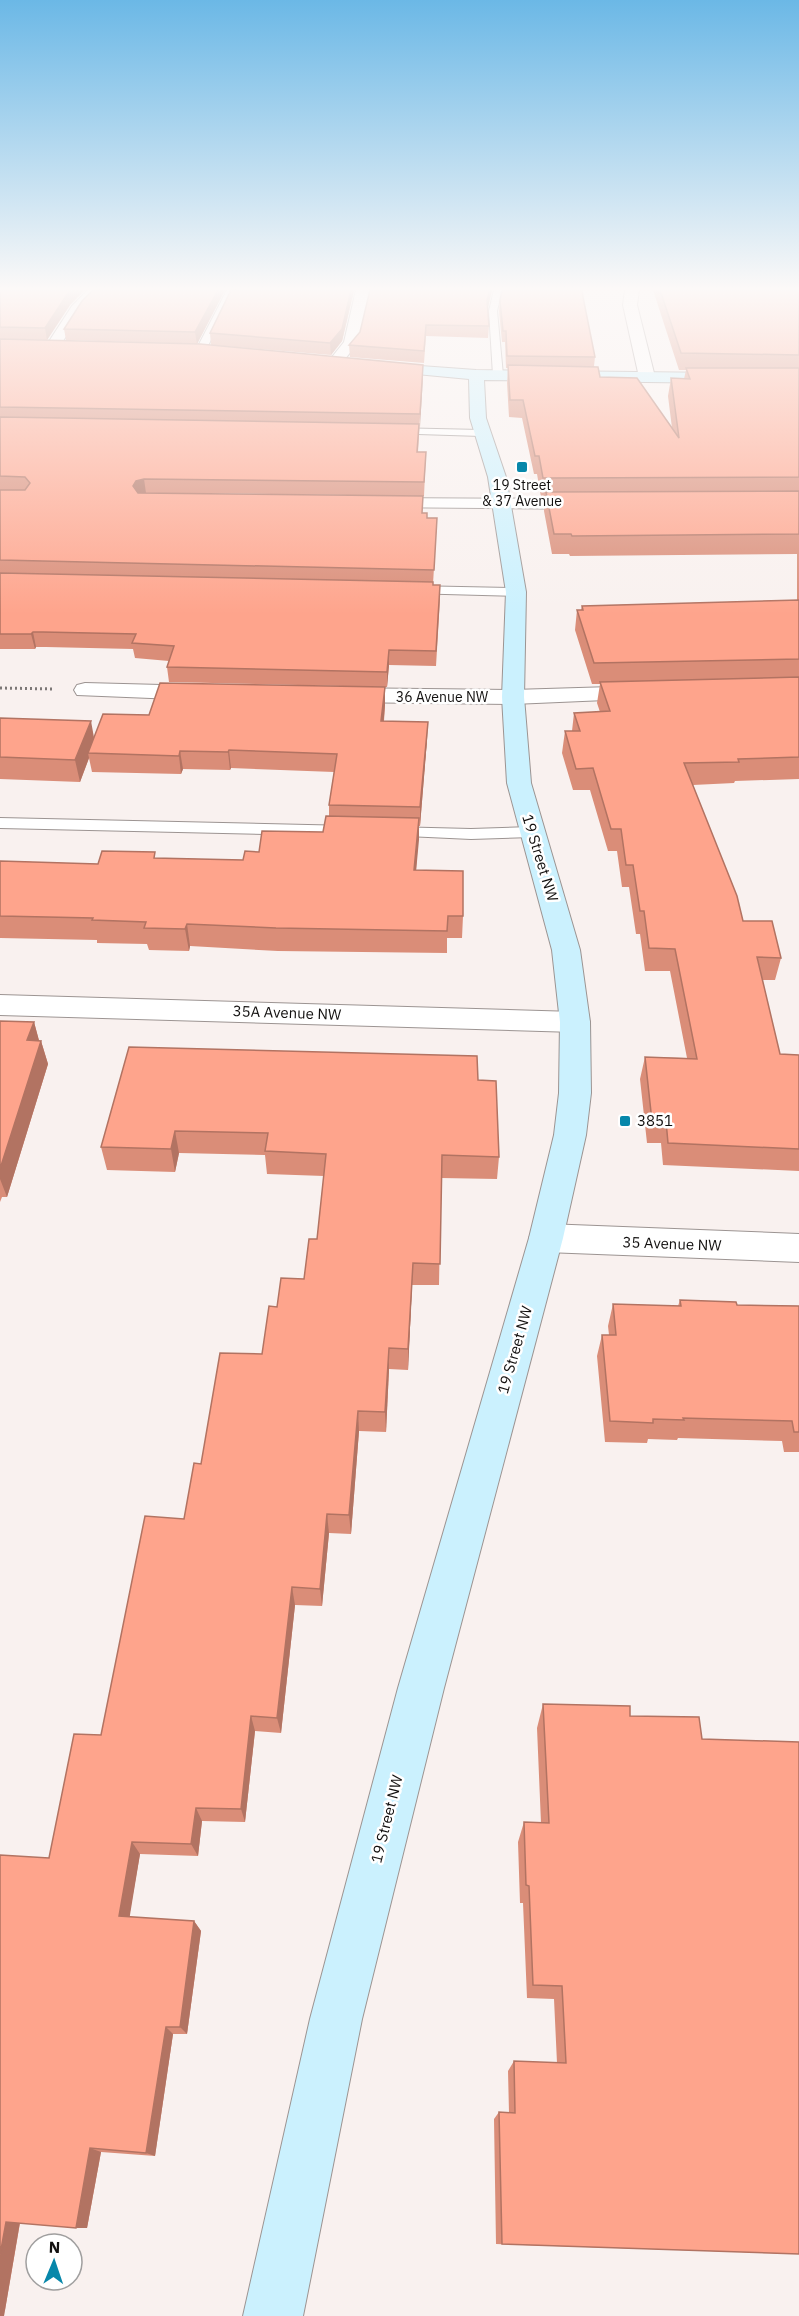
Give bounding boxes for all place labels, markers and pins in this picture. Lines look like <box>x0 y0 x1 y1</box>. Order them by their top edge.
marker: 19 Street & 37 Avenue <box>515 460 529 474</box>
place label: 19 Street & 37 Avenue <box>482 476 562 510</box>
place label: 3851 <box>637 1111 673 1130</box>
marker: 3851 <box>618 1114 632 1128</box>

